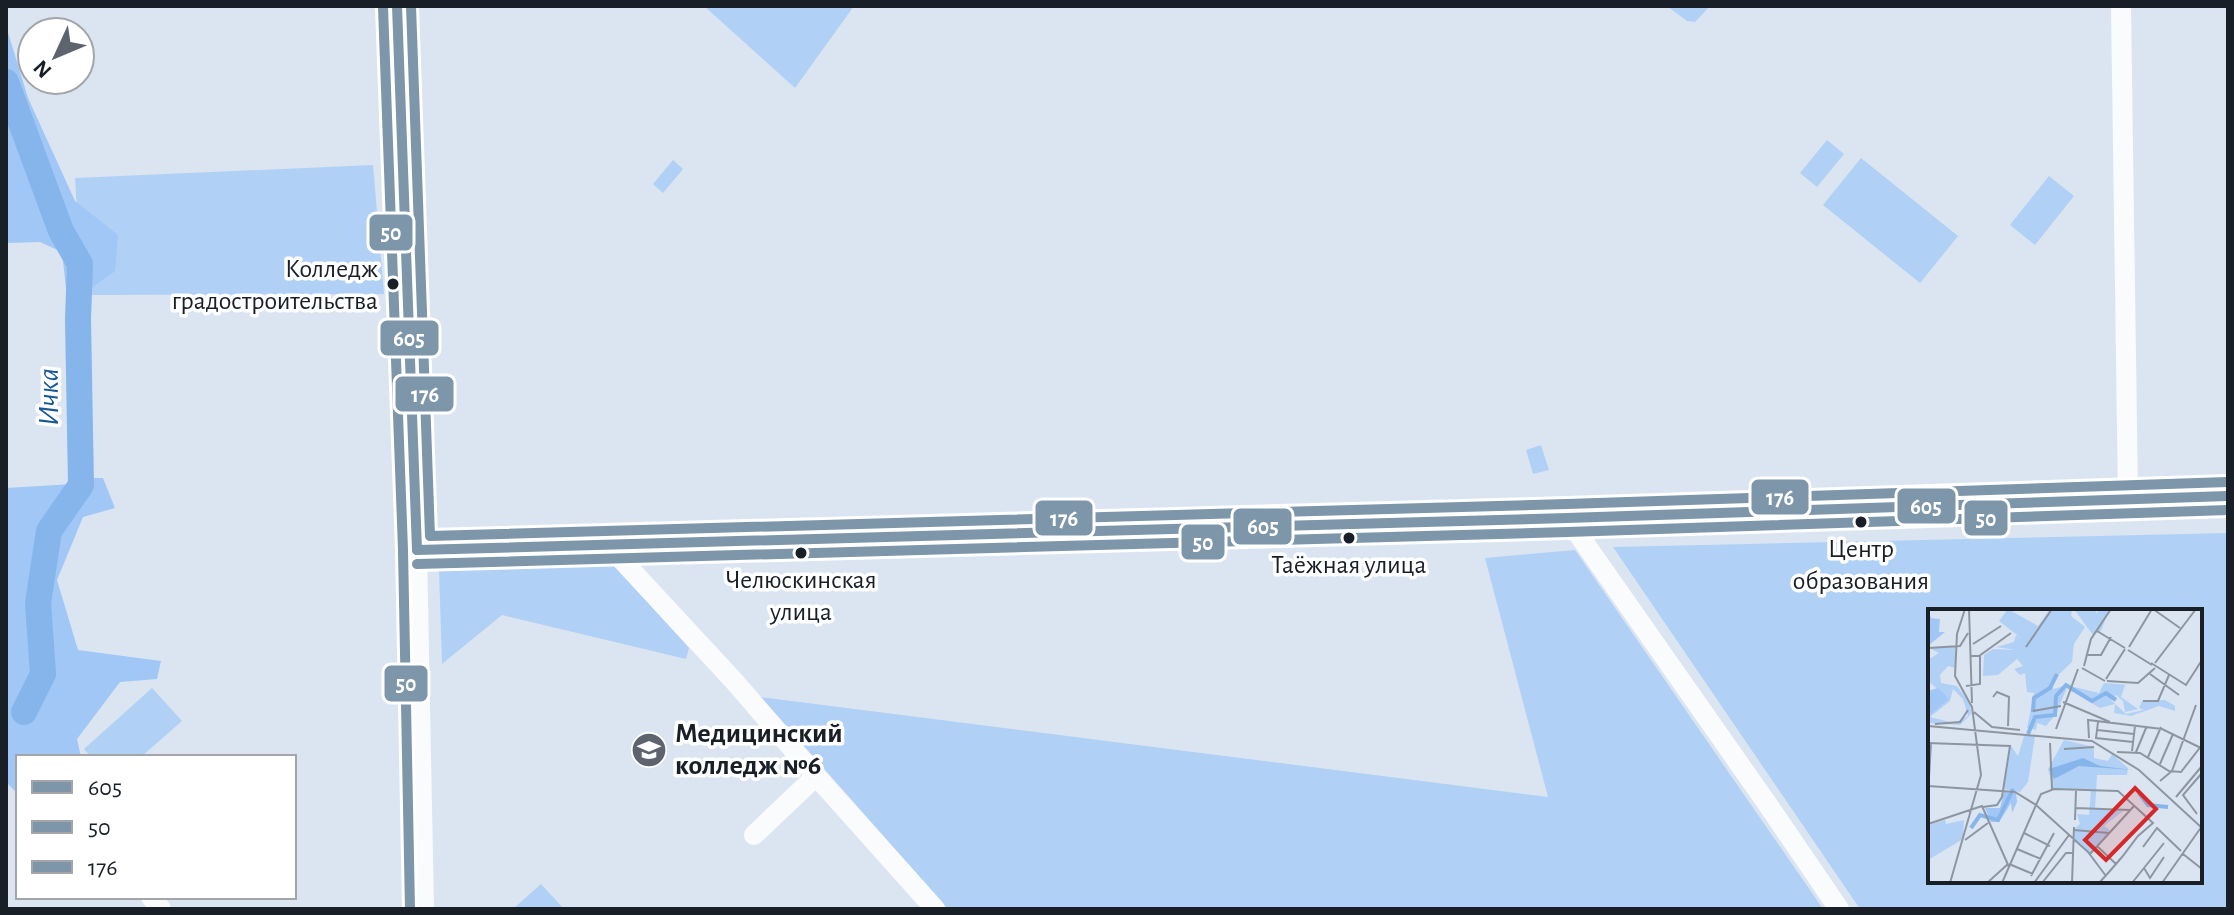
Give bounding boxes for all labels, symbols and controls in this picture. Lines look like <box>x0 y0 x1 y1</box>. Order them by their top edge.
north arrow <box>16 16 96 96</box>
text: N <box>29 56 56 82</box>
line badge: 50 <box>368 213 414 252</box>
text: 50 <box>381 222 401 244</box>
place label: Колледж градостроительства <box>172 256 378 314</box>
marker: Колледж градостроительства <box>385 276 401 292</box>
line badge: 605 <box>379 319 440 357</box>
text: 605 <box>393 328 425 350</box>
water label: Ичка <box>34 368 64 426</box>
line badge: 176 <box>394 375 455 413</box>
text: 176 <box>411 384 439 406</box>
line badge: 176 <box>1750 478 1810 516</box>
text: 176 <box>1766 487 1794 509</box>
line badge: 605 <box>1896 487 1957 525</box>
text: 605 <box>1910 496 1942 518</box>
line badge: 176 <box>1034 499 1094 537</box>
line badge: 50 <box>1963 499 2009 537</box>
line badge: 605 <box>1232 507 1293 546</box>
text: 176 <box>1050 508 1078 530</box>
text: 50 <box>1976 508 1996 530</box>
marker: Центр образования <box>1853 514 1869 530</box>
text: 605 <box>1247 516 1279 538</box>
line badge: 50 <box>1180 523 1226 561</box>
marker: Таёжная улица <box>1341 530 1357 546</box>
text: 50 <box>1193 532 1213 554</box>
place label: Центр образования <box>1793 536 1929 594</box>
marker: Челюскинская улица <box>793 545 809 561</box>
place label: Таёжная улица <box>1272 552 1427 578</box>
place label: Челюскинская улица <box>725 567 877 625</box>
inset map <box>1928 609 2202 883</box>
line badge: 50 <box>383 664 429 703</box>
text: 50 <box>396 673 416 695</box>
place label: Медицинский колледж №6 <box>675 720 843 780</box>
school or university icon: Медицинский колледж №6 <box>630 731 668 769</box>
legend <box>16 755 296 899</box>
text: 605 <box>88 776 122 800</box>
text: 50 <box>88 816 111 840</box>
text: 176 <box>88 856 118 880</box>

